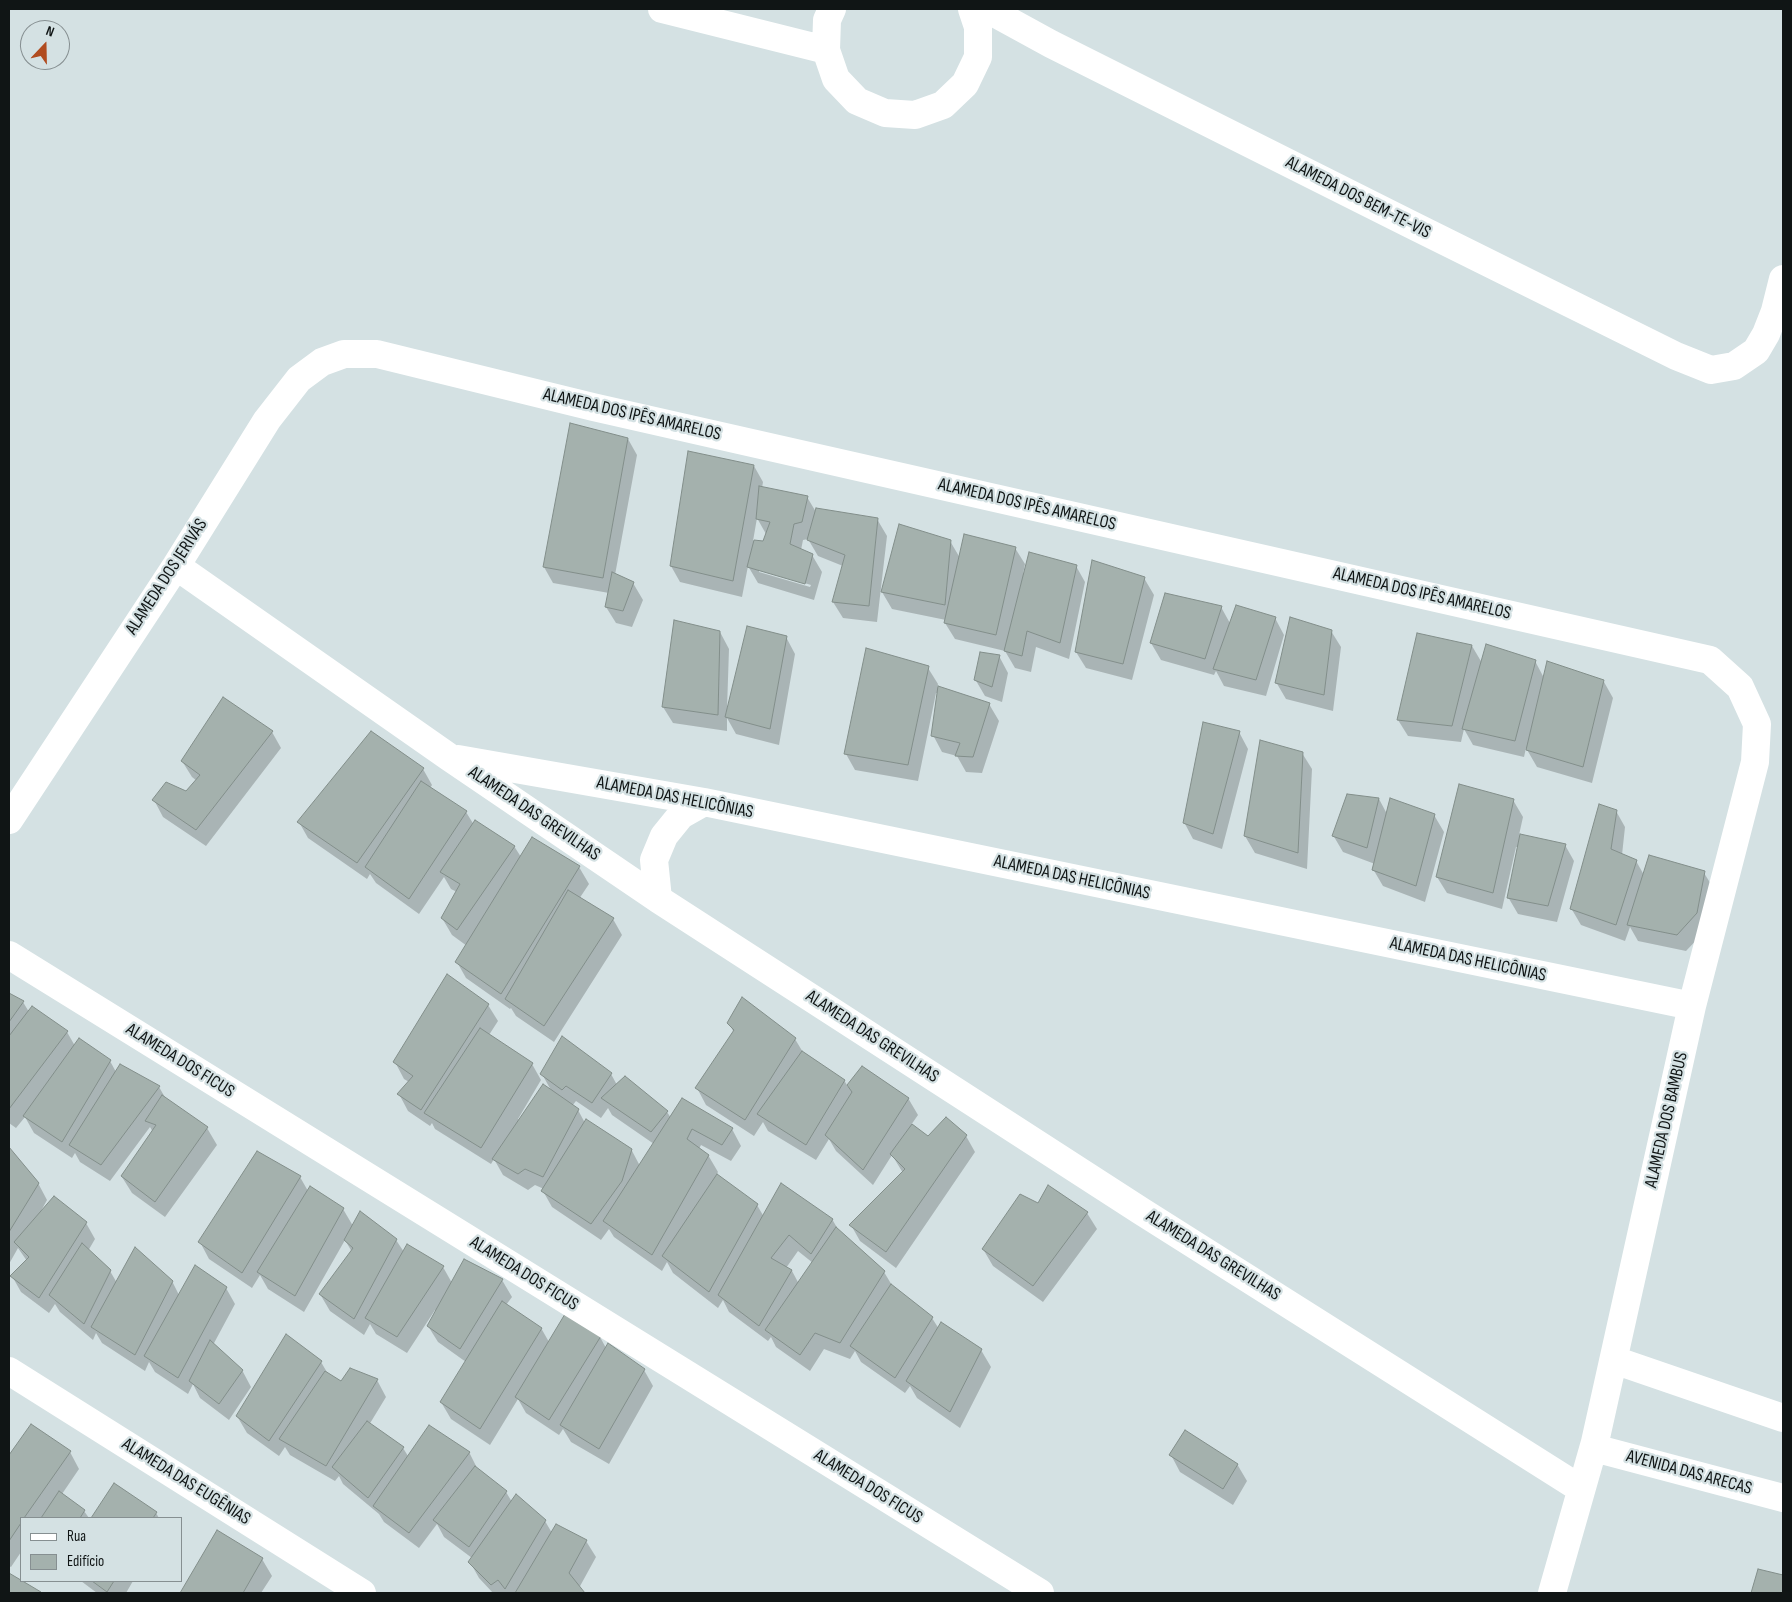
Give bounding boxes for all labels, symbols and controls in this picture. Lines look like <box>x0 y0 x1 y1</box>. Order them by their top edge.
north arrow <box>20 20 70 70</box>
text: N <box>44 22 57 41</box>
street label: ALAMEDA DOS BEM-TE-VIS <box>1282 152 1434 244</box>
street label: ALAMEDA DOS IPÊS AMARELOS <box>541 384 723 446</box>
street label: ALAMEDA DOS IPÊS AMARELOS <box>936 474 1118 536</box>
street label: ALAMEDA DOS JERIVÁS <box>122 515 212 639</box>
street label: ALAMEDA DOS IPÊS AMARELOS <box>1331 563 1513 625</box>
street label: ALAMEDA DAS GREVILHAS <box>464 762 604 866</box>
street label: ALAMEDA DAS HELICÔNIAS <box>595 772 755 824</box>
street label: ALAMEDA DAS HELICÔNIAS <box>992 851 1152 905</box>
street label: ALAMEDA DAS HELICÔNIAS <box>1388 933 1548 987</box>
street label: ALAMEDA DAS GREVILHAS <box>801 986 943 1088</box>
street label: ALAMEDA DOS FICUS <box>122 1019 238 1103</box>
street label: ALAMEDA DOS BAMBUS <box>1641 1050 1693 1190</box>
street label: ALAMEDA DAS GREVILHAS <box>1142 1206 1284 1306</box>
street label: ALAMEDA DOS FICUS <box>466 1232 582 1316</box>
street label: ALAMEDA DAS EUGÊNIAS <box>118 1434 254 1530</box>
street label: ALAMEDA DOS FICUS <box>810 1445 926 1529</box>
street label: AVENIDA DAS ARECAS <box>1624 1446 1754 1500</box>
legend <box>20 1517 182 1582</box>
text: Rua <box>67 1527 86 1546</box>
text: Edifício <box>67 1552 104 1571</box>

